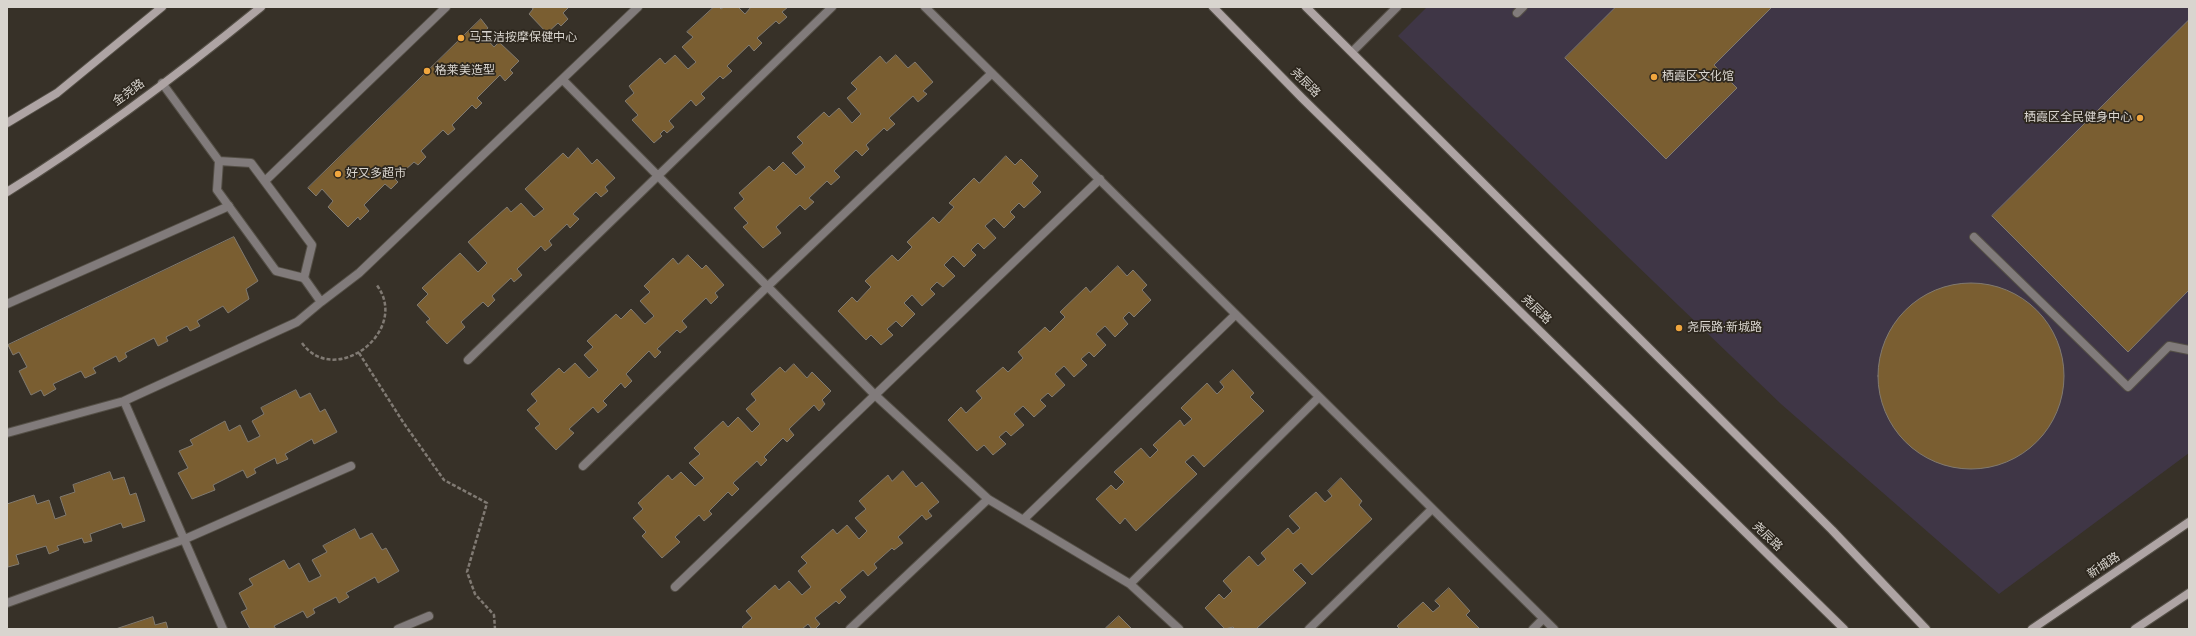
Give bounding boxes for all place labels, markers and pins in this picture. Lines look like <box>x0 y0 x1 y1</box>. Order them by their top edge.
place label: 马玉洁按摩保健中心 <box>469 31 577 45</box>
marker: 马玉洁按摩保健中心 <box>456 33 466 43</box>
place label: 格莱美造型 <box>435 64 495 78</box>
marker: 格莱美造型 <box>422 66 432 76</box>
place label: 栖霞区文化馆 <box>1662 70 1734 84</box>
marker: 栖霞区文化馆 <box>1649 72 1659 82</box>
place label: 栖霞区全民健身中心 <box>2024 111 2132 125</box>
marker: 栖霞区全民健身中心 <box>2135 113 2145 123</box>
place label: 好又多超市 <box>346 167 406 181</box>
marker: 好又多超市 <box>333 169 343 179</box>
place label: 尧辰路·新城路 <box>1687 321 1762 335</box>
marker: 尧辰路·新城路 <box>1674 323 1684 333</box>

